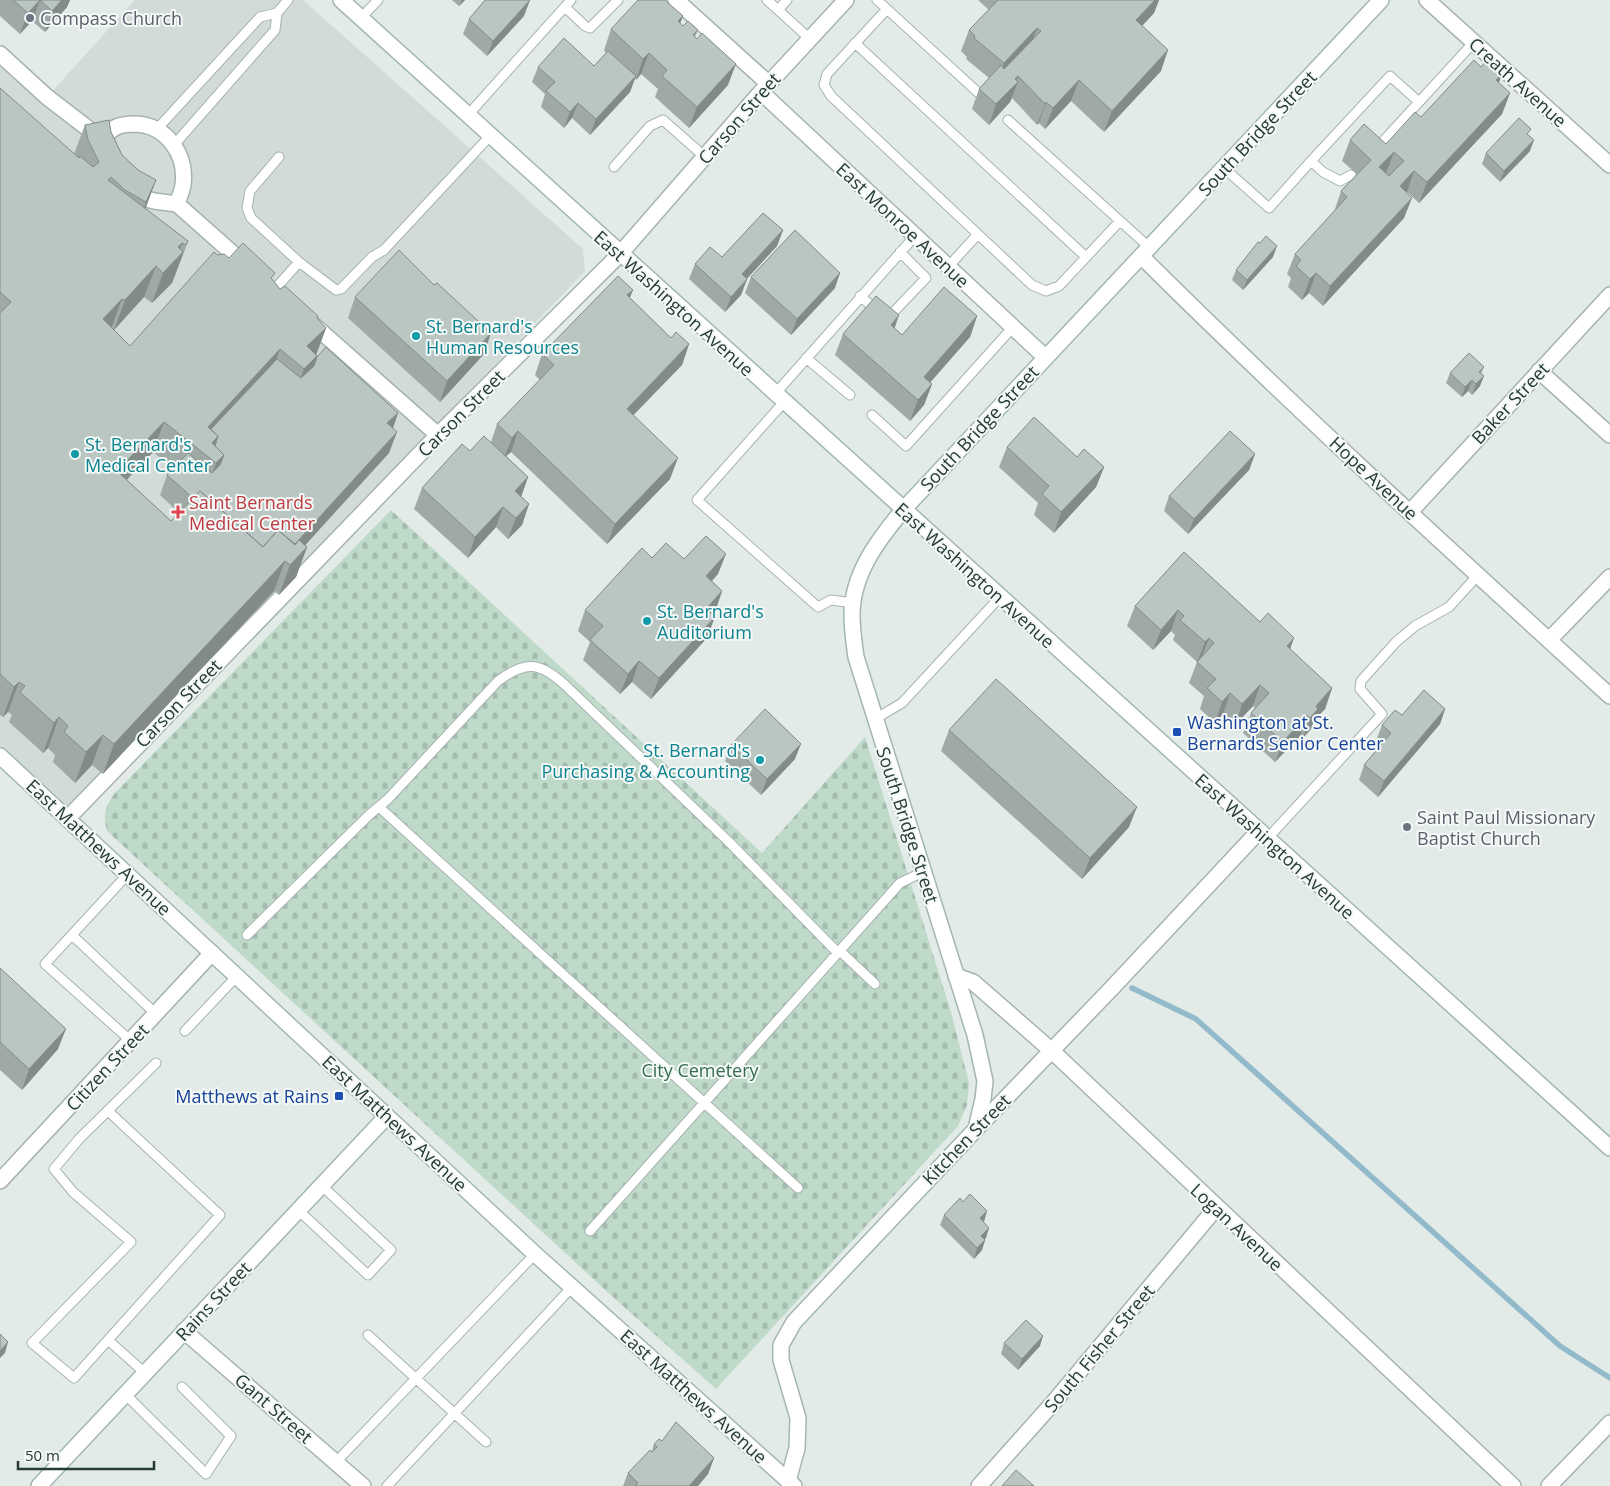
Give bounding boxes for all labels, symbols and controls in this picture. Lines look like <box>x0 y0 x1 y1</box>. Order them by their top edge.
place label: Compass Church <box>40 6 182 30</box>
marker: Compass Church <box>24 12 36 24</box>
street label: Creath Avenue <box>1464 32 1572 132</box>
street label: South Bridge Street <box>1193 65 1321 201</box>
street label: Carson Street <box>693 67 785 169</box>
street label: East Monroe Avenue <box>831 157 975 293</box>
street label: East Washington Avenue <box>589 225 759 381</box>
place label: St. Bernard's Human Resources <box>426 314 579 359</box>
marker: St. Bernard's Human Resources <box>410 330 422 342</box>
street label: Baker Street <box>1466 357 1554 449</box>
street label: South Bridge Street <box>915 360 1043 496</box>
street label: Carson Street <box>412 364 510 462</box>
street label: Hope Avenue <box>1325 431 1423 525</box>
place label: St. Bernard's Medical Center <box>85 432 212 477</box>
marker: St. Bernard's Medical Center <box>69 448 81 460</box>
place label: Saint Bernards Medical Center <box>189 490 316 535</box>
street label: East Washington Avenue <box>890 497 1060 653</box>
marker: Saint Bernards Medical Center <box>171 505 185 519</box>
place label: St. Bernard's Auditorium <box>657 599 764 644</box>
marker: St. Bernard's Auditorium <box>641 615 653 627</box>
street label: Carson Street <box>130 654 226 752</box>
place label: Washington at St. Bernards Senior Center <box>1187 710 1384 755</box>
marker: Washington at St. Bernards Senior Center <box>1171 726 1183 738</box>
place label: St. Bernard's Purchasing & Accounting <box>541 738 750 783</box>
street label: South Bridge Street <box>871 744 945 906</box>
marker: St. Bernard's Purchasing & Accounting <box>754 754 766 766</box>
street label: East Washington Avenue <box>1190 768 1360 924</box>
street label: East Matthews Avenue <box>21 774 177 920</box>
place label: Saint Paul Missionary Baptist Church <box>1417 805 1596 850</box>
marker: Saint Paul Missionary Baptist Church <box>1401 821 1413 833</box>
street label: Citizen Street <box>60 1018 154 1116</box>
street label: East Matthews Avenue <box>317 1050 473 1196</box>
park label: City Cemetery <box>641 1058 760 1082</box>
place label: Matthews at Rains <box>175 1084 329 1108</box>
street label: Kitchen Street <box>916 1088 1016 1190</box>
marker: Matthews at Rains <box>333 1090 345 1102</box>
street label: Logan Avenue <box>1186 1178 1288 1276</box>
street label: Rains Street <box>170 1256 256 1346</box>
street label: South Fisher Street <box>1038 1279 1160 1417</box>
street label: East Matthews Avenue <box>615 1324 773 1468</box>
street label: Gant Street <box>230 1368 318 1448</box>
scale bar <box>18 1438 154 1470</box>
text: 50 m <box>25 1445 60 1465</box>

